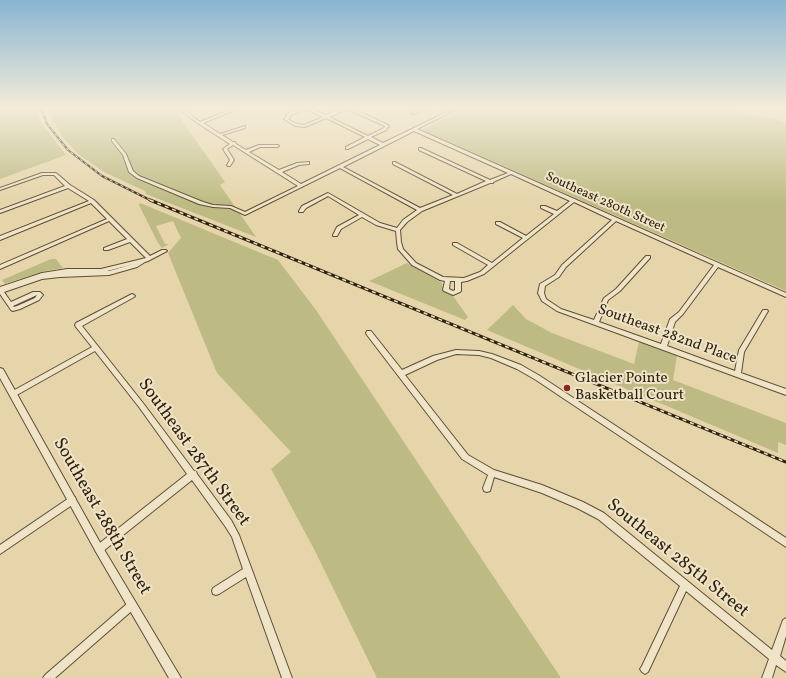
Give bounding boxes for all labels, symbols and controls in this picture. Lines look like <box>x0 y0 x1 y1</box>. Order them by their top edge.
street label: Southeast 280th Street <box>543 170 667 236</box>
street label: Southeast 282nd Place <box>595 301 739 369</box>
place label: Glacier Pointe Basketball Court <box>575 370 684 405</box>
street label: Southeast 287th Street <box>132 375 254 531</box>
marker: Glacier Pointe Basketball Court <box>562 383 572 393</box>
street label: Southeast 288th Street <box>47 435 155 599</box>
street label: Southeast 285th Street <box>601 495 753 623</box>

